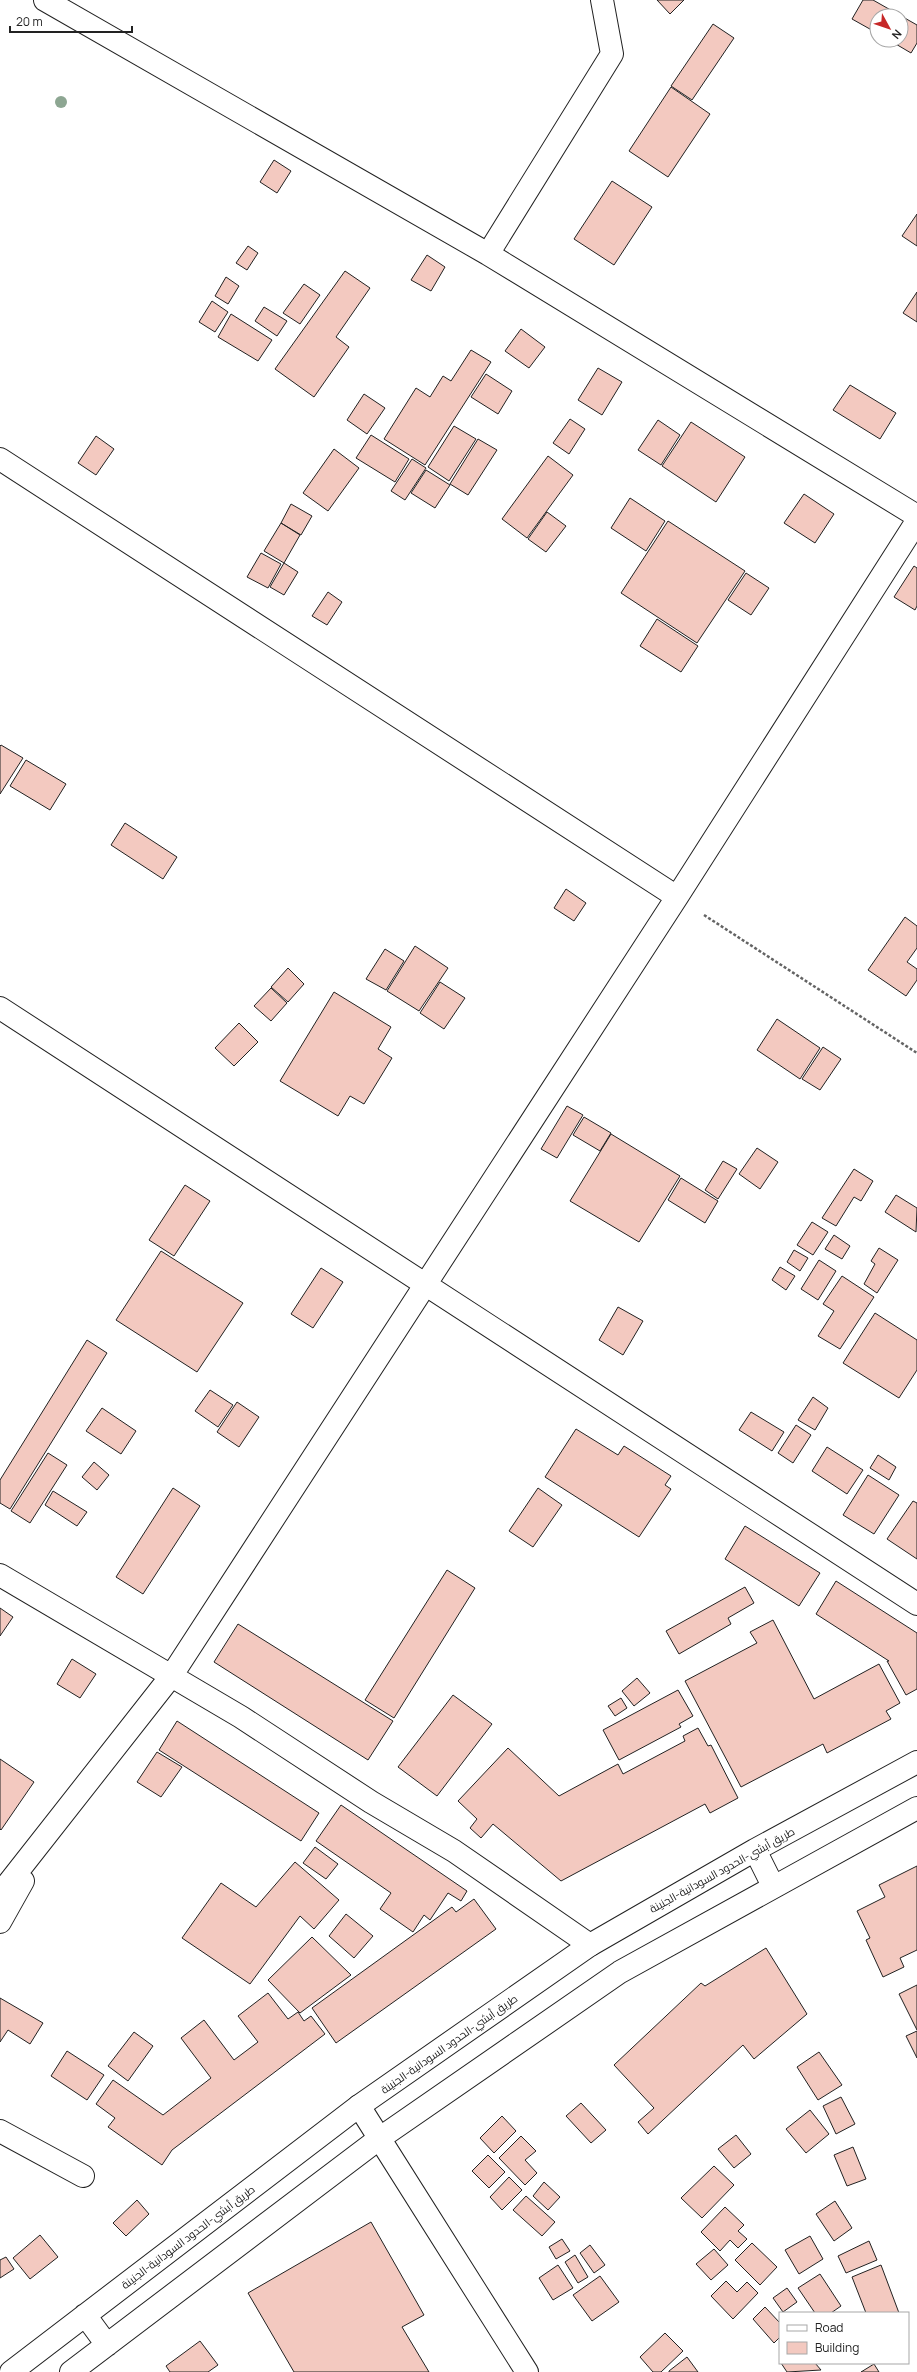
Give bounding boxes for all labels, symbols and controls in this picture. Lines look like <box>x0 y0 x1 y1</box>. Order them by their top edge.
scale bar <box>10 8 132 34</box>
north arrow <box>869 8 909 48</box>
text: 20 m <box>16 13 43 30</box>
text: N <box>889 27 905 43</box>
street label: طريق أبشي-الحدود السودانية-الجنينة <box>646 1823 798 1917</box>
street label: طريق أبشي-الحدود السودانية-الجنينة <box>377 1990 521 2098</box>
street label: طريق أبشي-الحدود السودانية-الجنينة <box>118 2181 258 2293</box>
legend <box>779 2312 909 2364</box>
text: Road <box>815 2319 843 2336</box>
text: Building <box>815 2339 859 2356</box>

